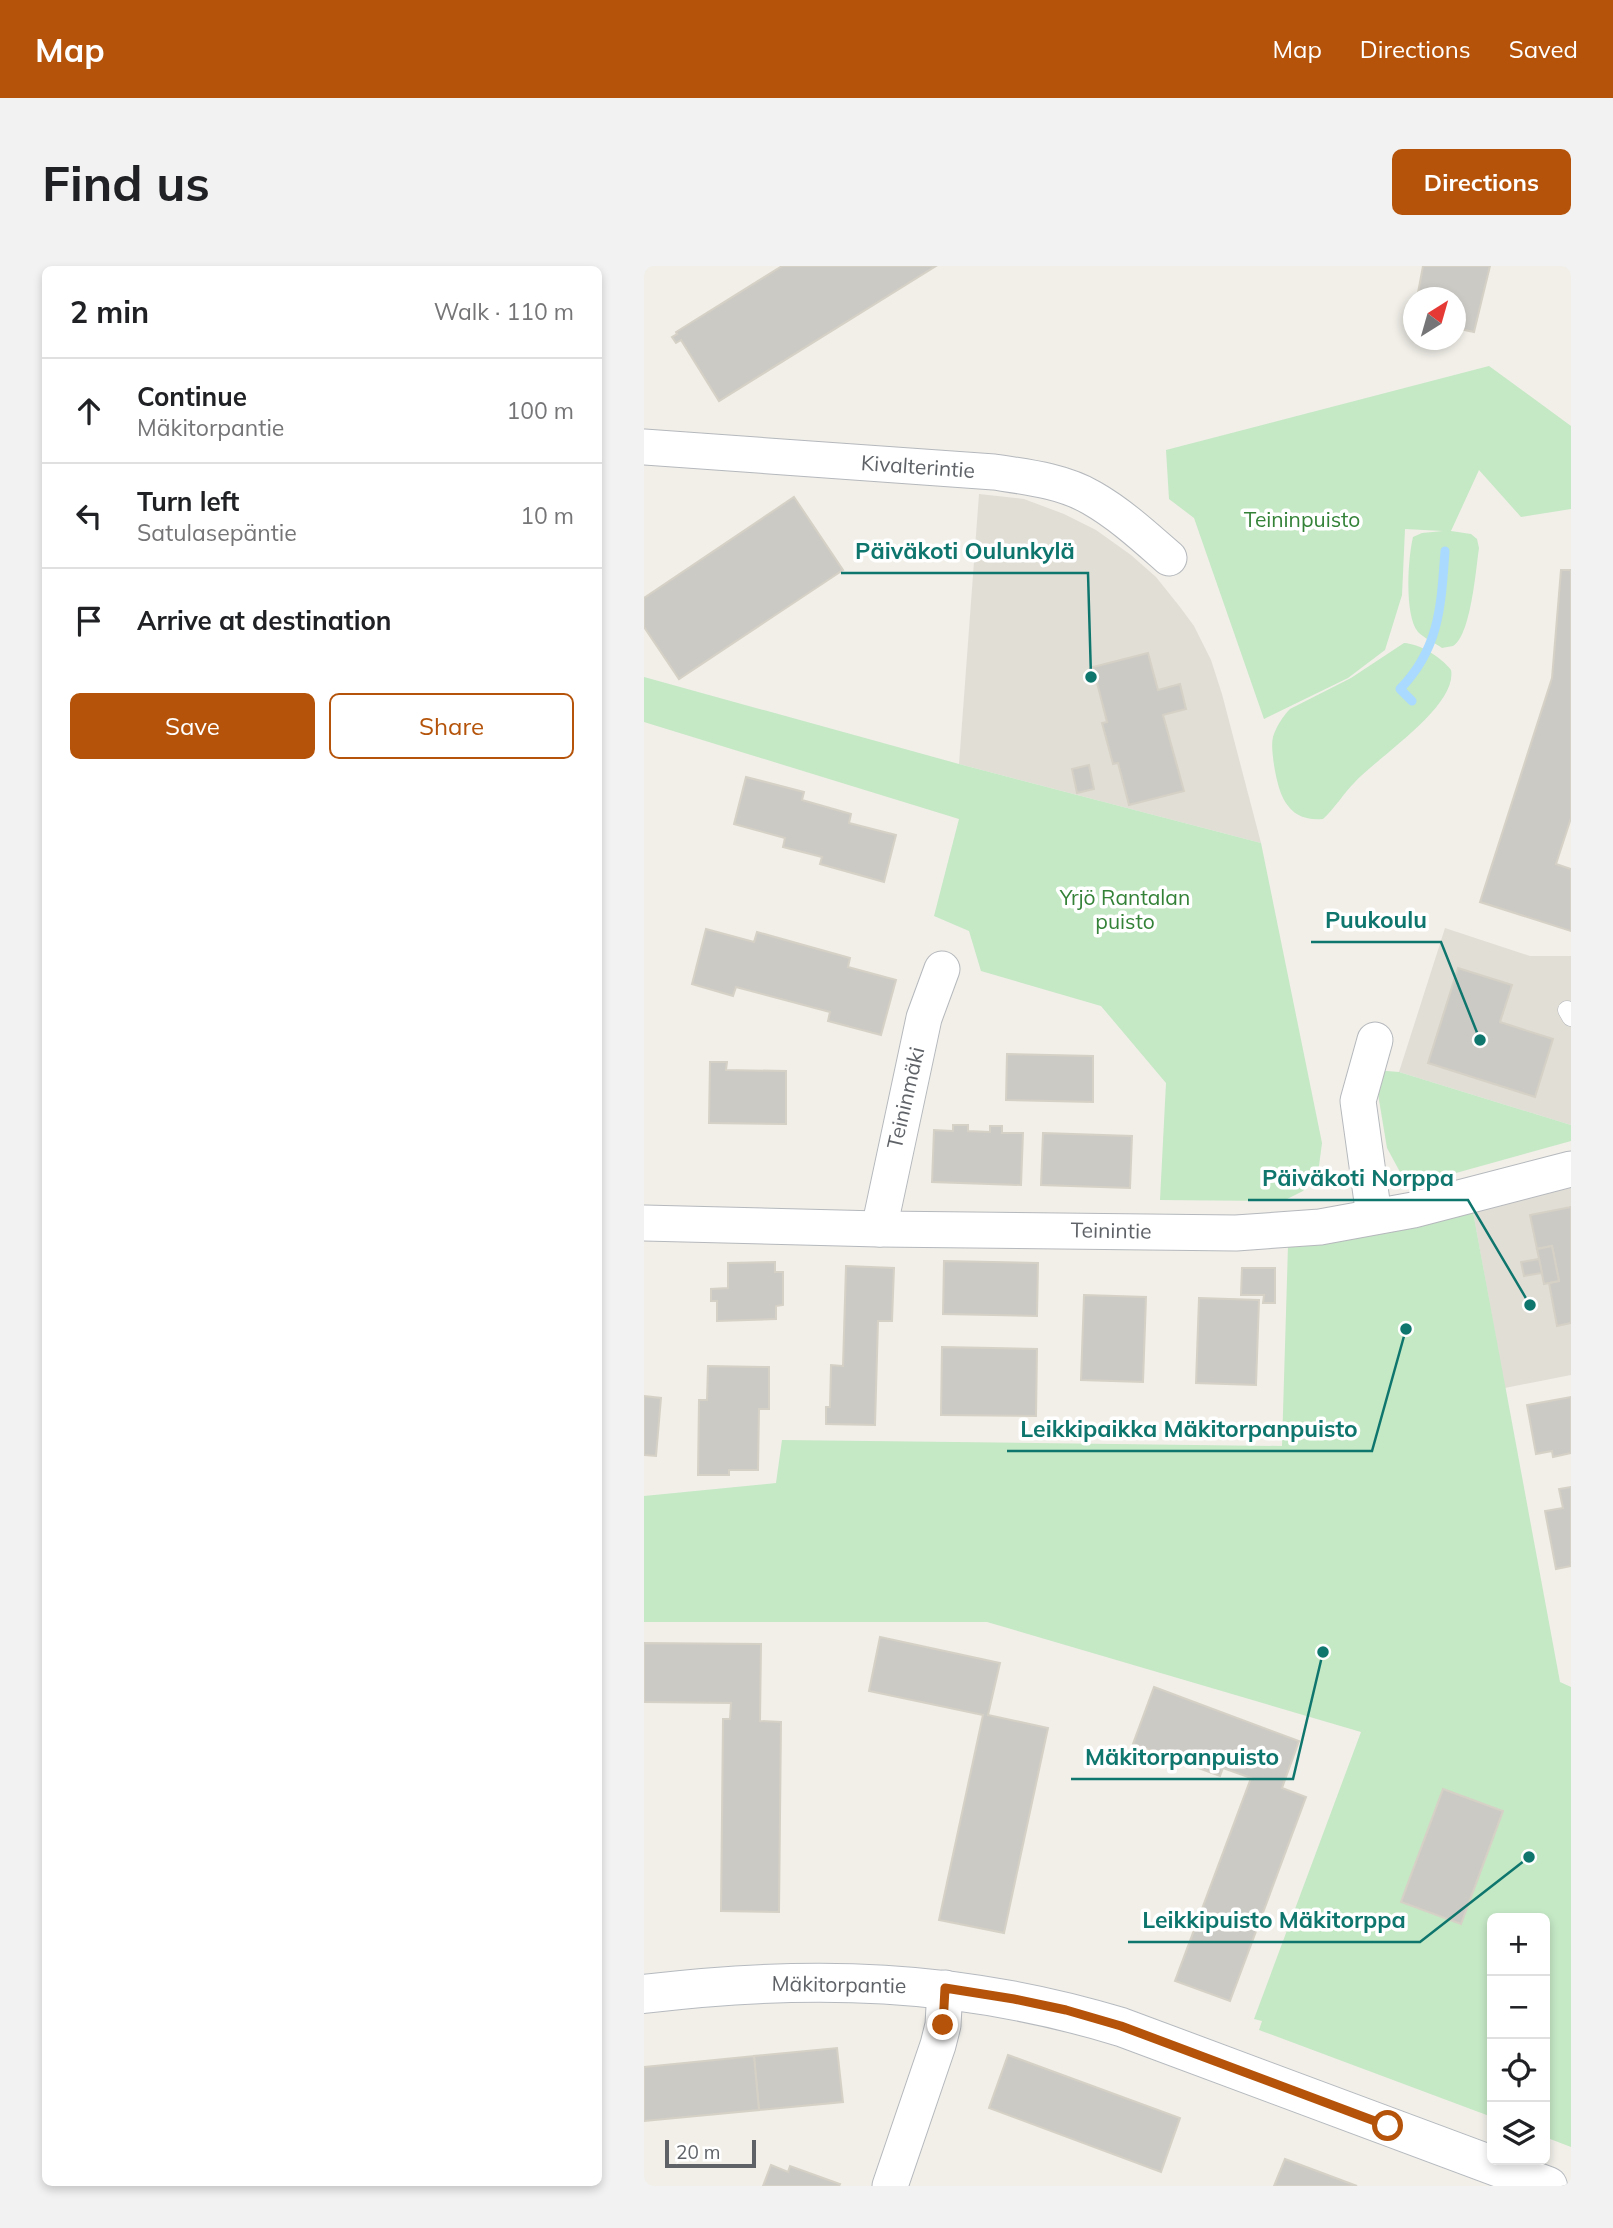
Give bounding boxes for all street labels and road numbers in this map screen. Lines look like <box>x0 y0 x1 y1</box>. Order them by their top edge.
street label: Kivalterintie <box>860 449 976 483</box>
street label: Teininmäki <box>881 1044 929 1151</box>
street label: Teinintie <box>1070 1216 1152 1244</box>
street label: Mäkitorpantie <box>772 1970 907 1998</box>

